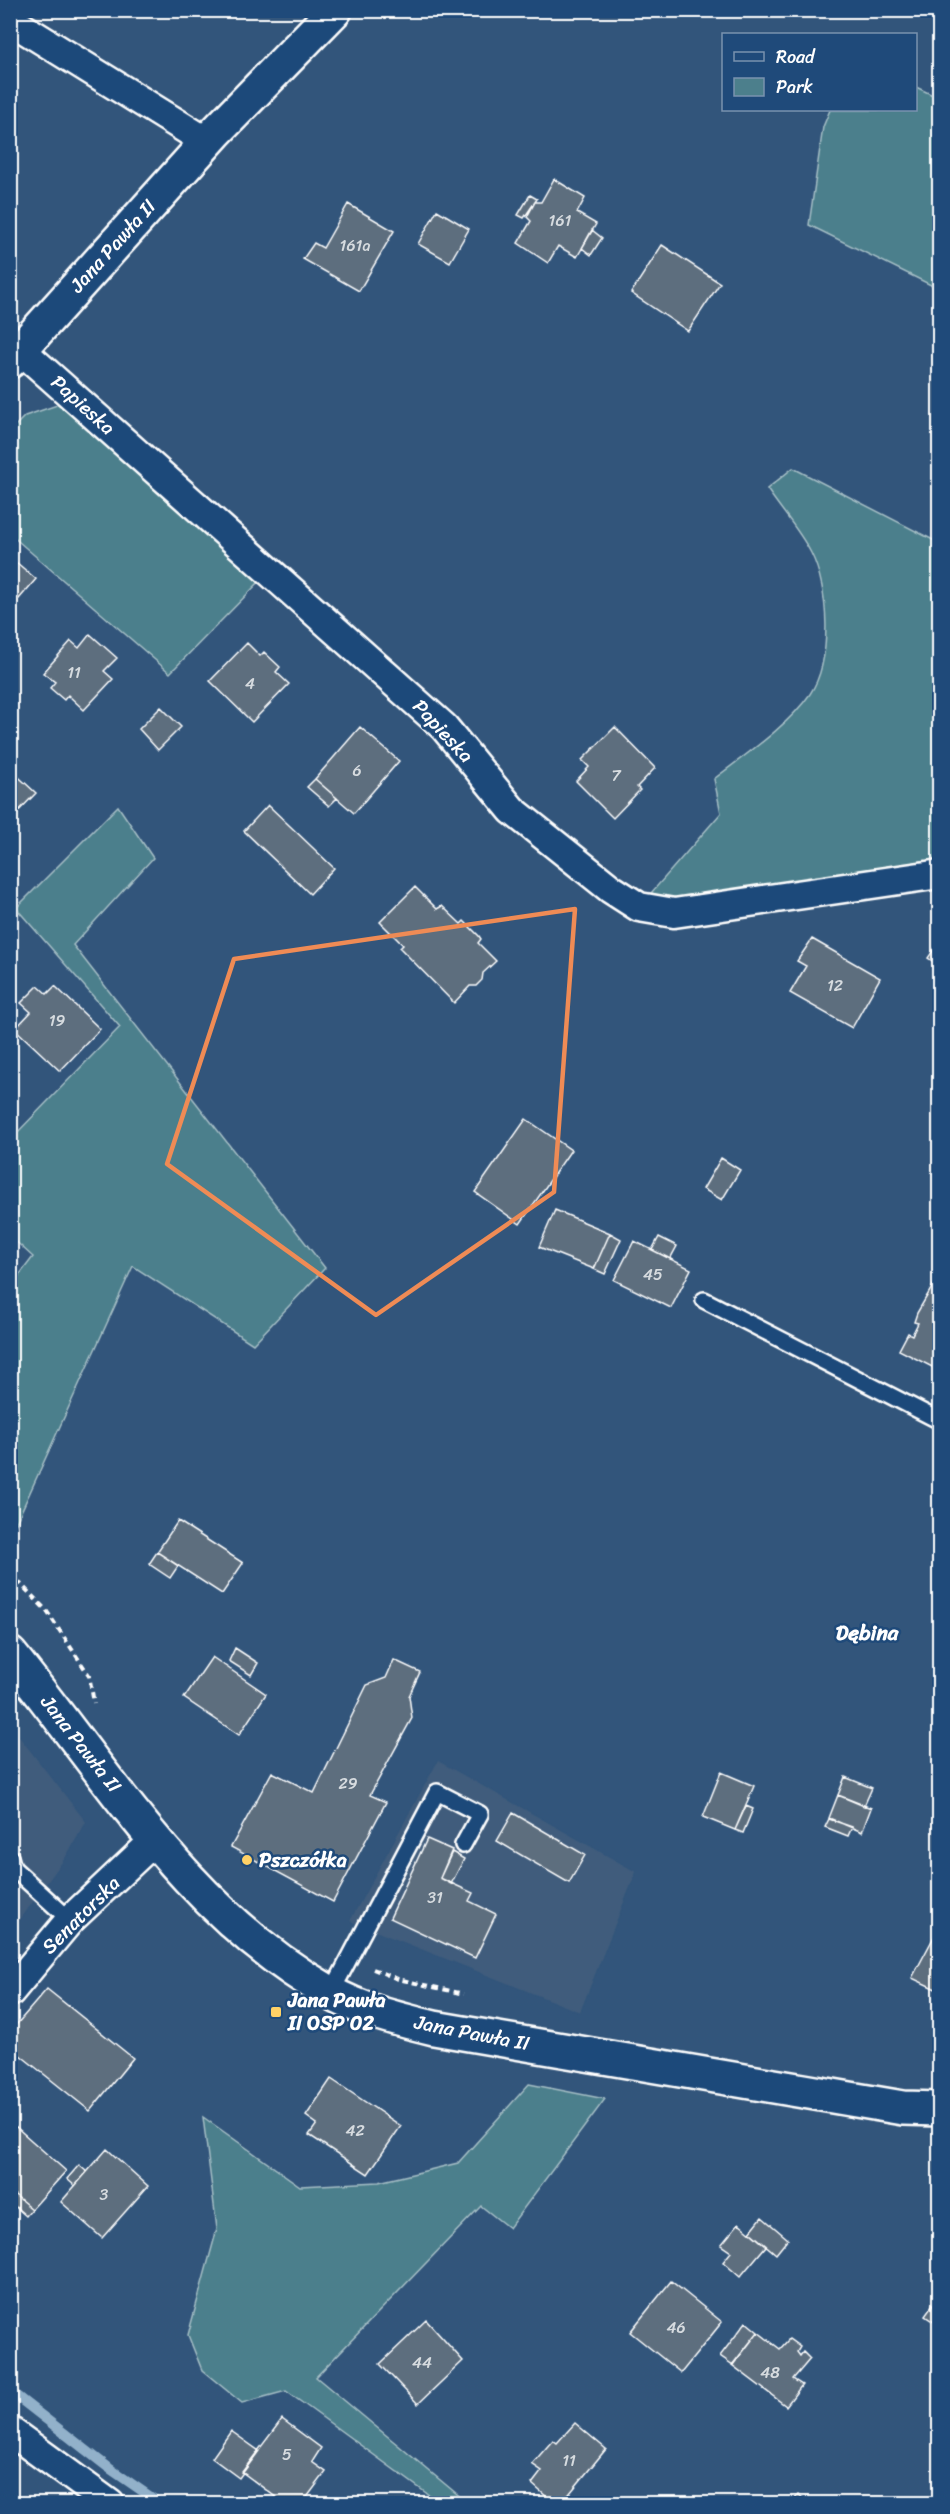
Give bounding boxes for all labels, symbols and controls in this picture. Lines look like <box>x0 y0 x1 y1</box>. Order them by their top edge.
legend <box>722 33 917 111</box>
text: Road <box>776 41 816 73</box>
text: Park <box>776 71 813 103</box>
street label: Jana Pawła II <box>60 191 165 302</box>
house number: 161 <box>549 206 572 235</box>
house number: 161a <box>340 231 370 260</box>
street label: Papieska <box>42 366 124 444</box>
house number: 11 <box>67 658 81 687</box>
house number: 4 <box>245 669 255 698</box>
street label: Papieska <box>404 691 482 771</box>
house number: 6 <box>352 756 362 785</box>
house number: 7 <box>611 761 621 790</box>
house number: 12 <box>827 971 843 1000</box>
house number: 19 <box>49 1006 66 1035</box>
house number: 45 <box>643 1260 663 1289</box>
district label: Dębina <box>836 1614 900 1652</box>
street label: Jana Pawła II <box>31 1686 131 1801</box>
house number: 29 <box>338 1769 358 1798</box>
place label: Pszczółka <box>259 1843 347 1878</box>
marker: Pszczółka <box>240 1853 254 1867</box>
street label: Senatorska <box>33 1867 129 1963</box>
house number: 31 <box>427 1883 443 1912</box>
place label: Jana Pawła II OSP 02 <box>287 1983 386 2041</box>
street label: Jana Pawła II <box>410 2004 533 2061</box>
marker: Jana Pawła II OSP 02 <box>269 2005 283 2019</box>
house number: 42 <box>345 2116 365 2145</box>
house number: 3 <box>100 2180 109 2209</box>
house number: 46 <box>666 2313 686 2342</box>
house number: 44 <box>412 2348 432 2377</box>
house number: 48 <box>760 2358 780 2387</box>
house number: 5 <box>282 2440 292 2469</box>
house number: 11 <box>562 2446 576 2475</box>

